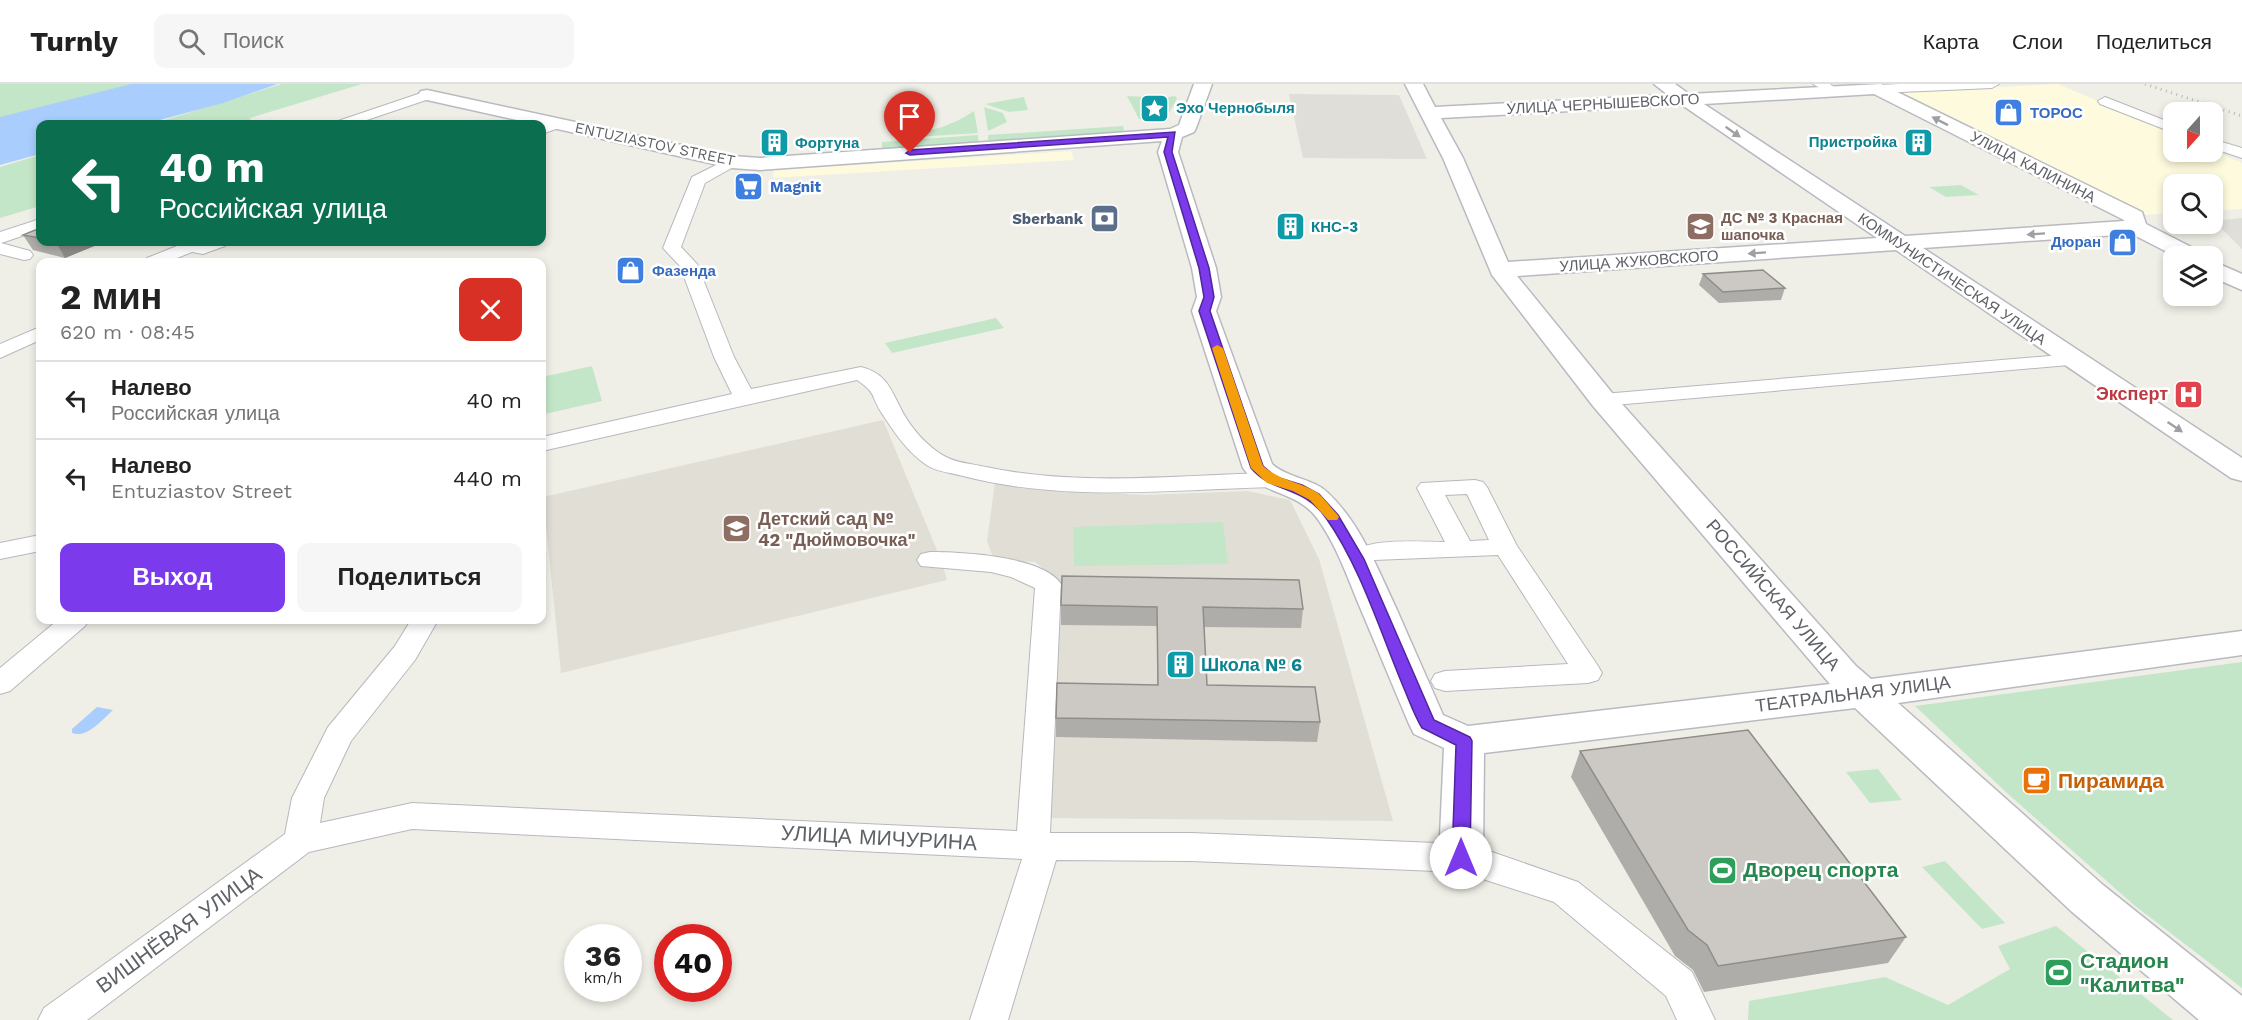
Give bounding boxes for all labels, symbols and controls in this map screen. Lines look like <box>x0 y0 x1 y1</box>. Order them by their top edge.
search box <box>154 14 574 68</box>
text: Turnly <box>30 25 118 58</box>
icon: search <box>175 25 208 58</box>
text: Поиск <box>223 28 284 53</box>
text: Карта <box>1923 29 1979 54</box>
text: Слои <box>2012 29 2063 54</box>
text: Поделиться <box>2096 29 2212 54</box>
street label: УЛИЦА ЧЕРНЫШЕВСКОГО <box>1506 90 1700 118</box>
pin <box>884 91 935 153</box>
place icon: Эхо Чернобыля <box>1139 92 1171 124</box>
shop icon: ТОРОС <box>1993 97 2025 129</box>
place label: Эхо Чернобыля <box>1176 99 1295 117</box>
icon: arrive <box>893 100 926 133</box>
north arrow <box>2163 102 2223 162</box>
map controls <box>2163 102 2223 306</box>
place label: ТОРОС <box>2030 104 2083 122</box>
one-way arrow <box>1931 116 1949 126</box>
street label: ENTUZIASTOV STREET <box>573 118 737 170</box>
one-way arrow <box>1725 126 1741 138</box>
building icon: Пристройка <box>1902 126 1934 158</box>
building icon: Фортуна <box>758 127 790 159</box>
street label: УЛИЦА КАЛИНИНА <box>1967 128 2099 206</box>
place label: Пристройка <box>1809 133 1898 151</box>
place label: Фортуна <box>795 134 860 152</box>
text: 40 m <box>159 143 265 192</box>
icon: left <box>60 144 138 222</box>
supermarket icon: Magnit <box>733 171 765 203</box>
button: search <box>2163 174 2223 234</box>
place label: Magnit <box>770 178 821 196</box>
text: Российская улица <box>159 193 387 225</box>
bank icon: Sberbank <box>1088 203 1120 235</box>
place label: ДС № 3 Красная шапочка <box>1721 209 1843 244</box>
street label: КОММУНИСТИЧЕСКАЯ УЛИЦА <box>1855 209 2049 349</box>
place label: Sberbank <box>1012 210 1084 228</box>
building icon: КНС-3 <box>1274 211 1306 243</box>
school or university icon: ДС № 3 Красная шапочка <box>1684 211 1716 243</box>
place label: КНС-3 <box>1311 218 1358 236</box>
shop icon: Дюран <box>2106 226 2138 258</box>
one-way arrow <box>2026 229 2045 238</box>
place label: Дюран <box>2051 233 2101 251</box>
street label: УЛИЦА ЖУКОВСКОГО <box>1559 246 1719 276</box>
button: layers <box>2163 246 2223 306</box>
one-way arrow <box>1748 248 1767 257</box>
shop icon: Фазенда <box>615 255 647 287</box>
place label: Фазенда <box>652 262 717 280</box>
text: 2 мин <box>60 276 162 318</box>
button: close <box>459 278 522 341</box>
text: 620 m · 08:45 <box>60 320 195 344</box>
text: Налево <box>111 375 192 400</box>
hospital icon: Эксперт <box>2173 378 2205 410</box>
place label: Эксперт <box>2096 383 2168 404</box>
icon: left <box>60 384 93 417</box>
text: 40 m <box>466 388 522 413</box>
text: Российская улица <box>111 401 280 425</box>
one-way arrow <box>2166 422 2183 433</box>
text: Налево <box>111 453 192 478</box>
icon: left <box>60 462 93 495</box>
text: 440 m <box>453 466 522 491</box>
text: Entuziastov Street <box>111 479 292 503</box>
place label: Детский сад № 42 "Дюймовочка" <box>758 508 916 550</box>
school or university icon: Детский сад № 42 "Дюймовочка" <box>721 513 753 545</box>
street label: РОССИЙСКАЯ УЛИЦА <box>1702 515 1845 674</box>
button: Выход <box>60 543 285 612</box>
button: Поделиться <box>297 543 522 612</box>
building icon: Школа № 6 <box>1164 649 1196 681</box>
place label: Школа № 6 <box>1201 654 1302 675</box>
street label: ТЕАТРАЛЬНАЯ УЛИЦА <box>1754 671 1952 716</box>
cafe icon: Пирамида <box>2021 765 2053 797</box>
place label: Пирамида <box>2058 768 2164 793</box>
street label: УЛИЦА МИЧУРИНА <box>780 820 978 855</box>
position arrow <box>1429 826 1493 890</box>
sports icon: Дворец спорта <box>1706 854 1738 886</box>
place label: Дворец спорта <box>1743 857 1899 882</box>
street label: ВИШНЁВАЯ УЛИЦА <box>91 861 266 998</box>
speed limit sign: 40 <box>654 924 732 1002</box>
text: 36 <box>585 938 621 973</box>
place label: Стадион "Калитва" <box>2080 948 2184 997</box>
sports icon: Стадион "Калитва" <box>2043 957 2075 989</box>
text: km/h <box>584 969 622 987</box>

